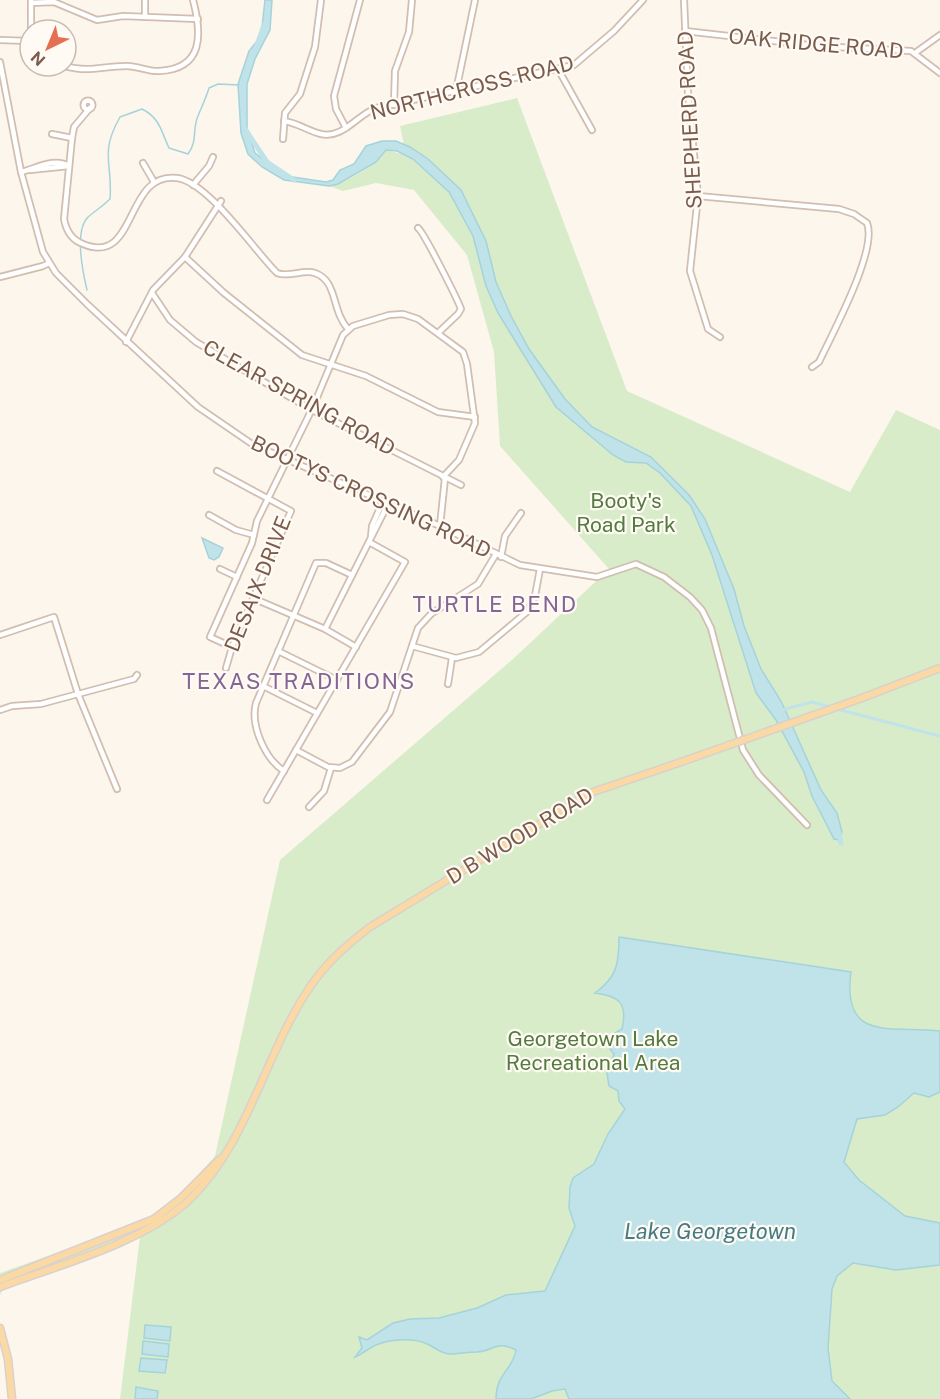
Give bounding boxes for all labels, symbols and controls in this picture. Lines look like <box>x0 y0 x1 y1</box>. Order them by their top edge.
north arrow <box>18 18 78 78</box>
street label: OAK RIDGE ROAD <box>728 23 905 64</box>
street label: SHEPHERD ROAD <box>672 31 707 210</box>
text: N <box>27 47 49 70</box>
street label: NORTHCROSS ROAD <box>367 50 576 125</box>
street label: CLEAR SPRING ROAD <box>199 334 400 461</box>
street label: BOOTYS CROSSING ROAD <box>247 430 495 563</box>
park label: Booty's Road Park <box>576 488 676 537</box>
street label: DESAIX DRIVE <box>219 513 296 655</box>
district label: TURTLE BEND <box>413 591 577 617</box>
district label: TEXAS TRADITIONS <box>182 668 416 694</box>
street label: D B WOOD ROAD <box>442 782 598 889</box>
park label: Georgetown Lake Recreational Area <box>506 1026 680 1075</box>
water label: Lake Georgetown <box>624 1218 796 1244</box>

